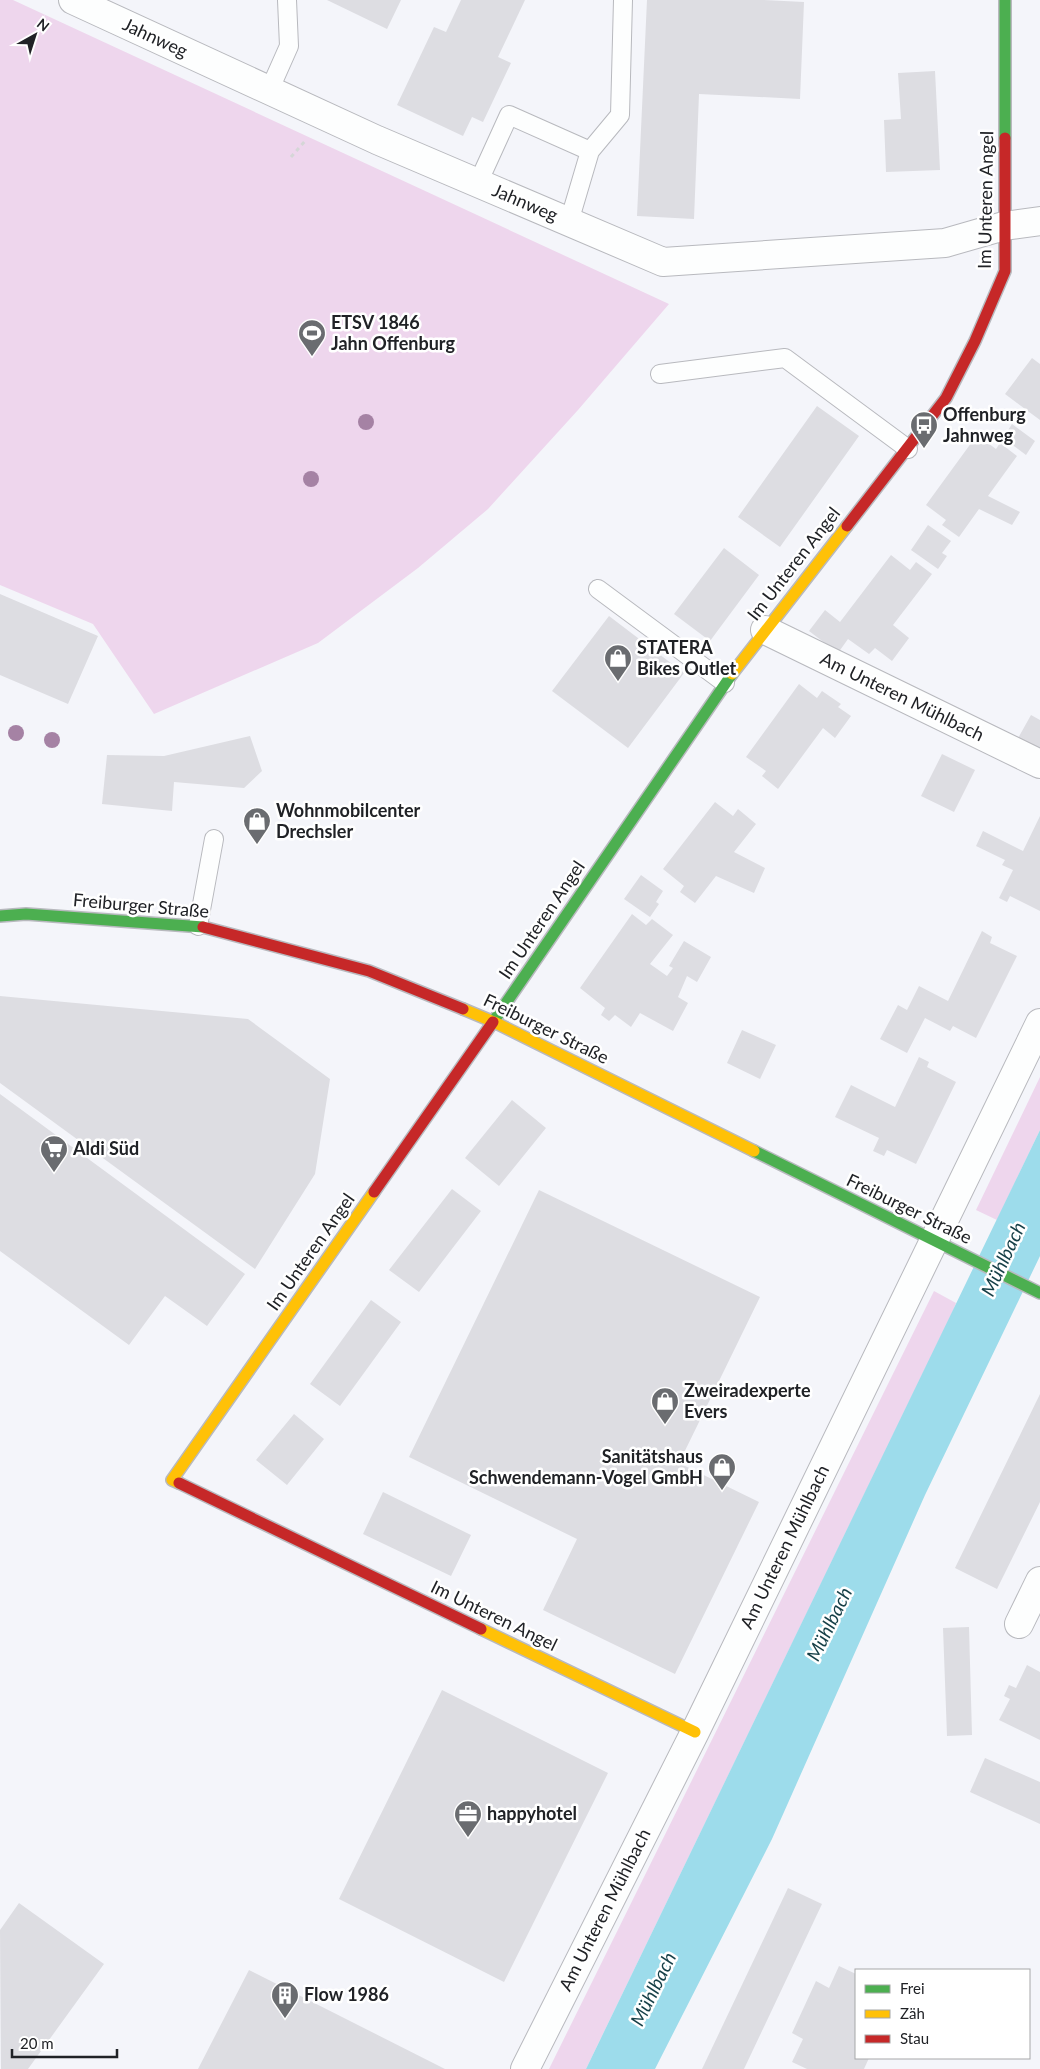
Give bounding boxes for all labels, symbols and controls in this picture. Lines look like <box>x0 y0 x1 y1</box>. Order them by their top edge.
north arrow <box>10 10 60 60</box>
street label: Jahnweg <box>119 13 191 62</box>
text: N <box>34 15 53 35</box>
street label: Im Unteren Angel <box>973 131 997 269</box>
street label: Jahnweg <box>489 178 562 226</box>
place label: ETSV 1846 Jahn Offenburg <box>331 311 455 354</box>
sports icon: ETSV 1846 Jahn Offenburg <box>297 318 327 357</box>
place label: Offenburg Jahnweg <box>943 403 1026 446</box>
bus stop icon: Offenburg Jahnweg <box>909 410 939 449</box>
street label: Im Unteren Angel <box>742 502 844 625</box>
place label: STATERA Bikes Outlet <box>637 636 737 679</box>
shop icon: STATERA Bikes Outlet <box>603 643 633 682</box>
street label: Am Unteren Mühlbach <box>817 647 988 745</box>
place label: Wohnmobilcenter Drechsler <box>276 799 421 842</box>
shop icon: Wohnmobilcenter Drechsler <box>242 806 272 845</box>
street label: Im Unteren Angel <box>493 856 589 983</box>
street label: Freiburger Straße <box>72 888 210 922</box>
street label: Freiburger Straße <box>480 988 613 1068</box>
supermarket icon: Aldi Süd <box>39 1134 69 1173</box>
place label: Aldi Süd <box>72 1137 139 1159</box>
street label: Freiburger Straße <box>843 1168 976 1248</box>
street label: Im Unteren Angel <box>262 1189 359 1314</box>
water label: Mühlbach <box>975 1218 1030 1299</box>
place label: Zweiradexperte Evers <box>684 1379 811 1422</box>
shop icon: Zweiradexperte Evers <box>650 1386 680 1425</box>
place label: Sanitätshaus Schwendemann-Vogel GmbH <box>469 1445 703 1488</box>
shop icon: Sanitätshaus Schwendemann-Vogel GmbH <box>707 1452 737 1491</box>
street label: Am Unteren Mühlbach <box>736 1462 834 1632</box>
street label: Im Unteren Angel <box>428 1575 561 1655</box>
water label: Mühlbach <box>801 1583 857 1665</box>
office icon: happyhotel <box>453 1799 483 1838</box>
place label: happyhotel <box>487 1802 577 1824</box>
street label: Am Unteren Mühlbach <box>555 1825 655 1995</box>
water label: Mühlbach <box>625 1948 681 2030</box>
legend <box>855 1969 1030 2059</box>
text: Frei <box>900 1979 925 1997</box>
building icon: Flow 1986 <box>270 1980 300 2019</box>
place label: Flow 1986 <box>304 1983 389 2005</box>
text: Zäh <box>900 2004 925 2022</box>
scale bar <box>12 2026 118 2058</box>
text: Stau <box>900 2029 929 2047</box>
text: 20 m <box>20 2034 54 2052</box>

